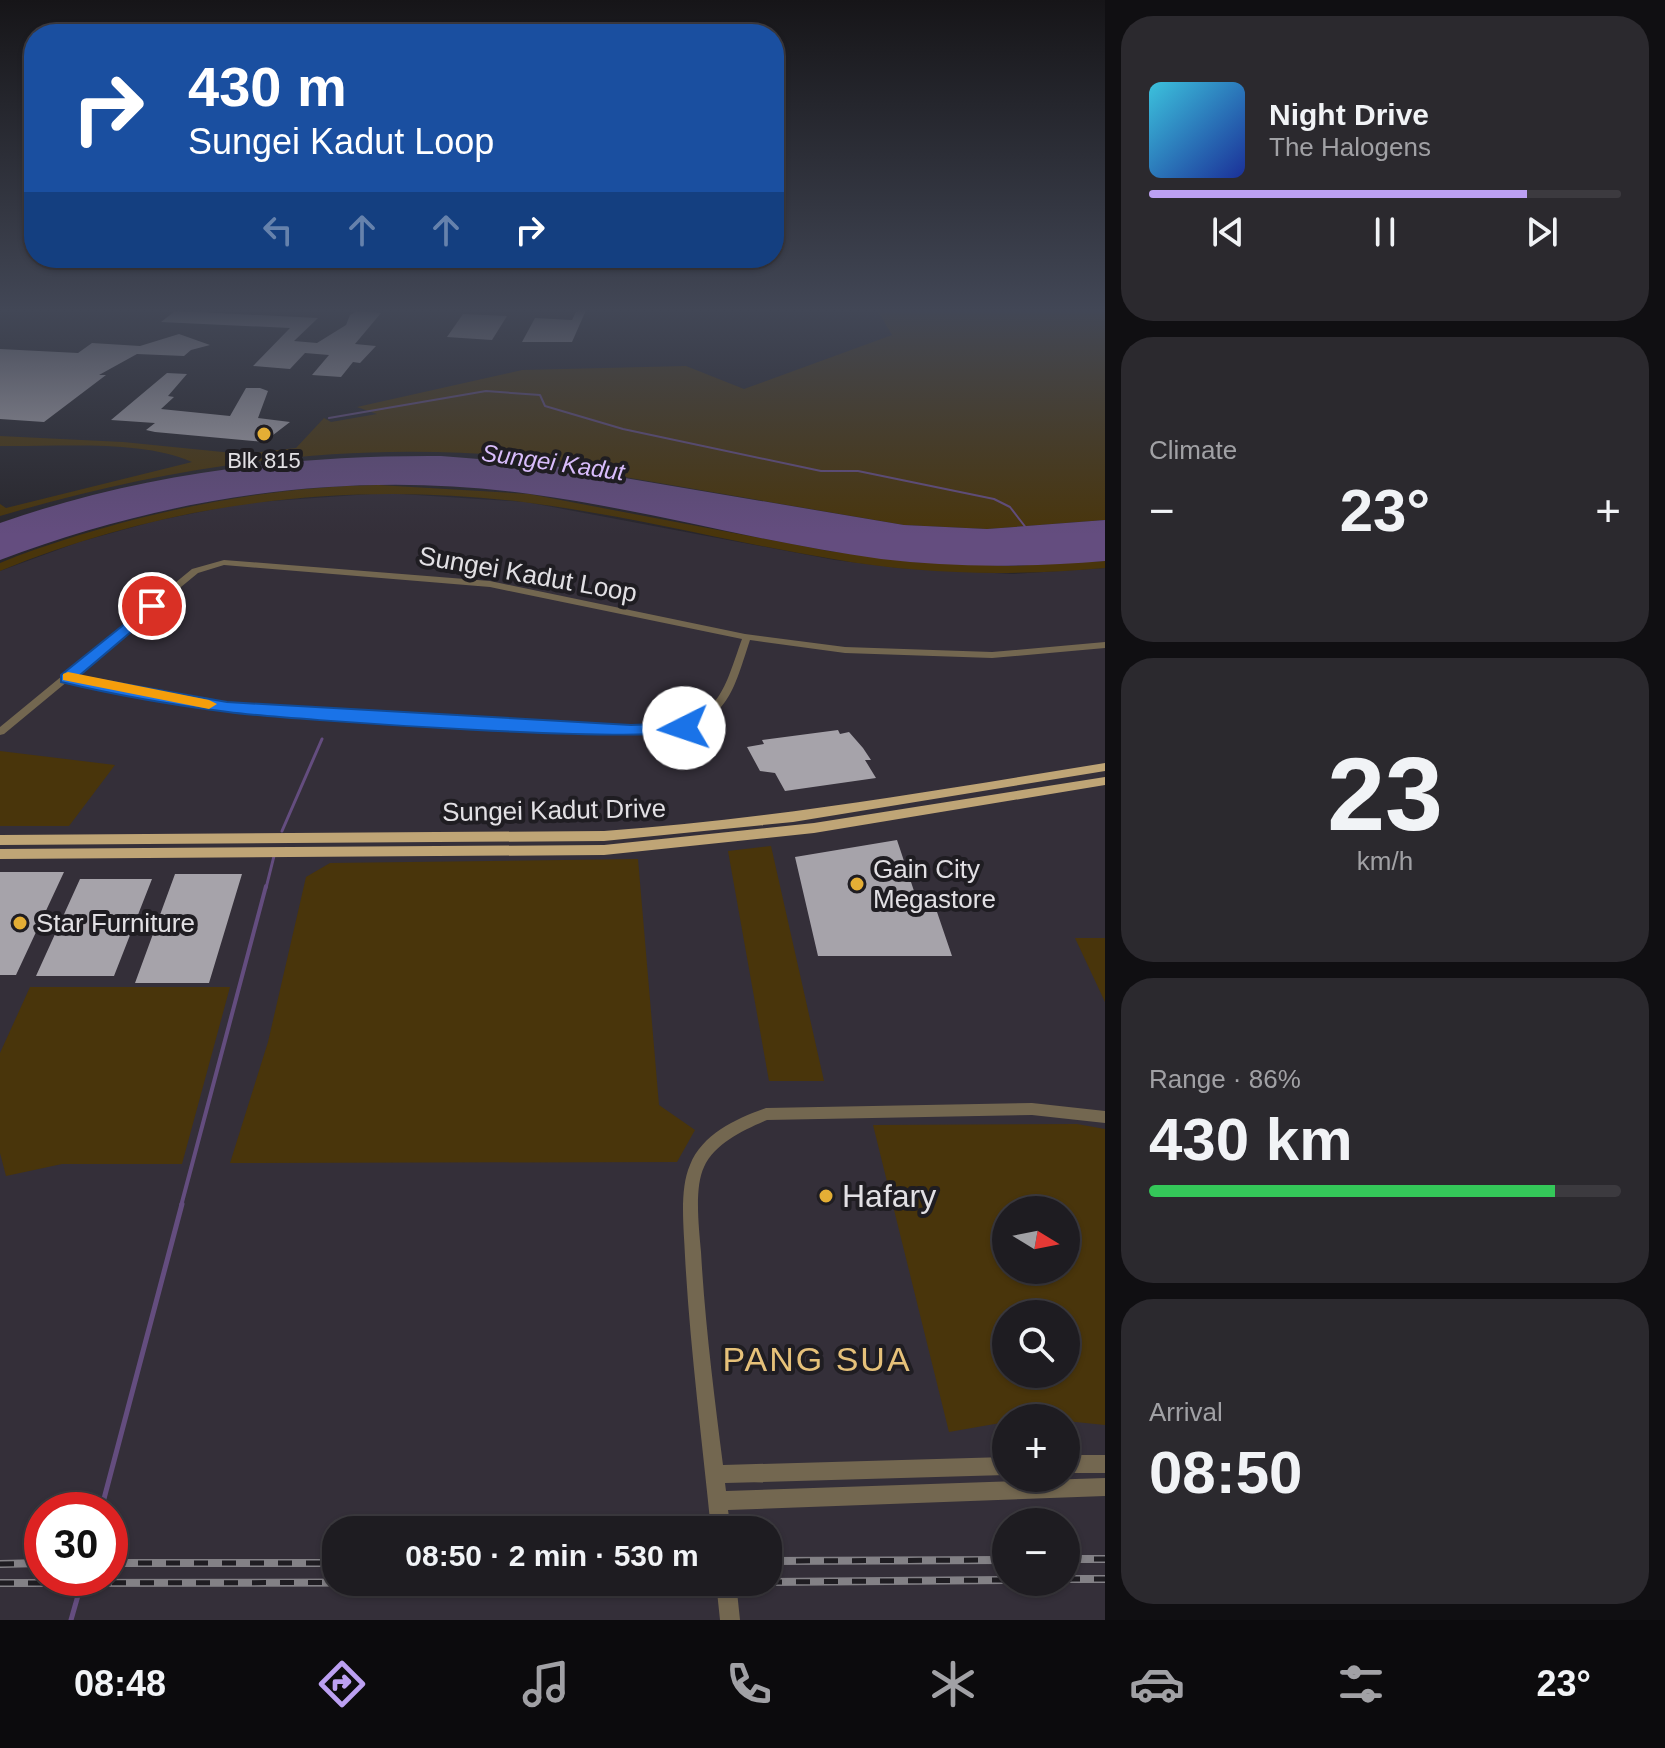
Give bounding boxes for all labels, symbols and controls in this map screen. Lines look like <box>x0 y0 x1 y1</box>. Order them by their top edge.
text: 430 m <box>188 55 347 118</box>
icon: right <box>56 56 160 160</box>
text: Night Drive <box>1269 98 1429 131</box>
text: Sungei Kadut Loop <box>188 121 494 162</box>
text: The Halogens <box>1269 132 1431 162</box>
icon: left <box>256 208 300 252</box>
icon: ahead <box>340 208 384 252</box>
icon: ahead <box>424 208 468 252</box>
icon: right <box>508 208 552 252</box>
icon: previous <box>1206 210 1250 254</box>
icon: pause <box>1363 210 1407 254</box>
icon: next <box>1520 210 1564 254</box>
marker: Blk 815 <box>255 425 273 443</box>
text: Climate <box>1149 435 1237 465</box>
water label: Sungei Kadut <box>480 439 628 486</box>
place label: Blk 815 <box>227 448 301 473</box>
text: 23° <box>1340 477 1430 544</box>
text: − <box>1149 486 1175 535</box>
text: + <box>1595 486 1621 535</box>
street label: Sungei Kadut Loop <box>416 540 640 608</box>
pin <box>118 572 186 640</box>
icon: arrive <box>130 584 174 628</box>
position arrow <box>642 686 726 770</box>
text: 23 <box>1327 736 1443 852</box>
street label: Sungei Kadut Drive <box>442 793 666 827</box>
text: km/h <box>1357 846 1413 876</box>
place label: Gain City Megastore <box>873 854 996 914</box>
marker: Gain City Megastore <box>848 875 866 893</box>
place label: Star Furniture <box>36 908 195 938</box>
marker: Star Furniture <box>11 914 29 932</box>
text: Range · 86% <box>1149 1064 1301 1094</box>
text: 430 km <box>1149 1106 1353 1173</box>
place label: Hafary <box>842 1178 936 1214</box>
marker: Hafary <box>817 1187 835 1205</box>
north arrow <box>992 1196 1080 1284</box>
map controls <box>992 1196 1080 1596</box>
button: search <box>992 1300 1080 1388</box>
district label: PANG SUA <box>722 1340 912 1378</box>
text: Arrival <box>1149 1397 1223 1427</box>
button: + <box>992 1404 1080 1492</box>
text: 08:50 <box>1149 1439 1302 1506</box>
speed limit sign: 30 <box>24 1492 128 1596</box>
button: − <box>992 1508 1080 1596</box>
text: 08:50 · 2 min · 530 m <box>405 1539 699 1572</box>
icon: directions <box>314 1656 370 1712</box>
icon: music <box>518 1656 574 1712</box>
icon: phone <box>721 1656 777 1712</box>
icon: climate <box>925 1656 981 1712</box>
icon: car <box>1129 1656 1185 1712</box>
icon: filters <box>1333 1656 1389 1712</box>
text: 08:48 <box>74 1663 166 1704</box>
text: 23° <box>1537 1663 1591 1704</box>

